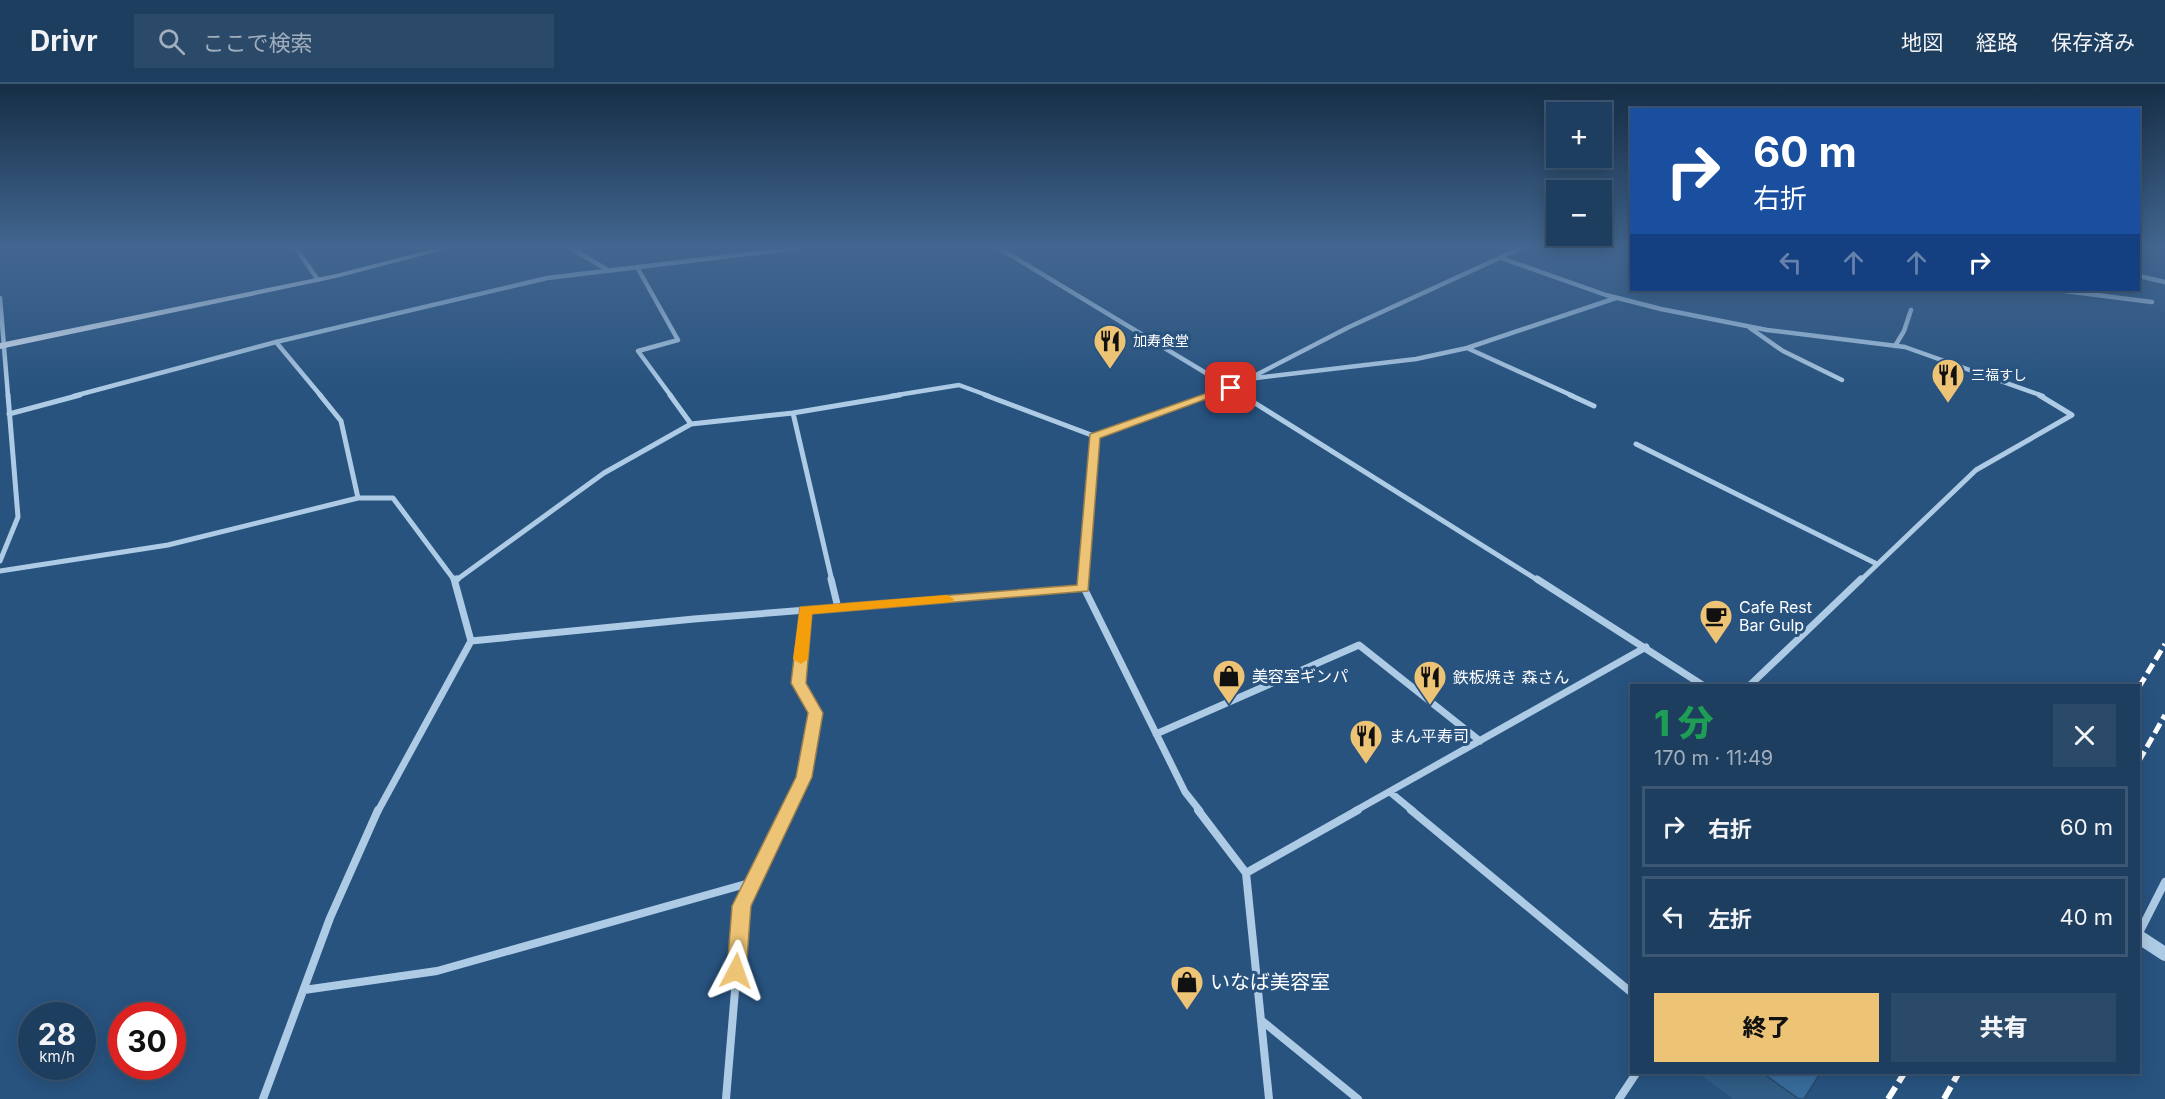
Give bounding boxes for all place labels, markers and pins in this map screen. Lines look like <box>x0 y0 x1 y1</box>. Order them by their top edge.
restaurant icon: 加寿食堂 <box>1092 323 1128 370</box>
place label: 加寿食堂 <box>1133 332 1189 349</box>
restaurant icon: 三福すし <box>1930 357 1966 404</box>
pin <box>1205 362 1256 413</box>
place label: 三福すし <box>1971 366 2027 383</box>
place label: Cafe Rest Bar Gulp <box>1739 597 1812 635</box>
cafe icon: Cafe Rest Bar Gulp <box>1698 598 1734 645</box>
shop icon: 美容室ギンパ <box>1211 658 1247 705</box>
restaurant icon: 鉄板焼き 森さん <box>1412 659 1448 706</box>
place label: 美容室ギンパ <box>1252 666 1348 686</box>
place label: 鉄板焼き 森さん <box>1453 667 1570 687</box>
restaurant icon: まん平寿司 <box>1348 718 1384 765</box>
place label: まん平寿司 <box>1389 726 1469 746</box>
shop icon: いなば美容室 <box>1169 964 1205 1011</box>
place label: いなば美容室 <box>1210 970 1330 994</box>

